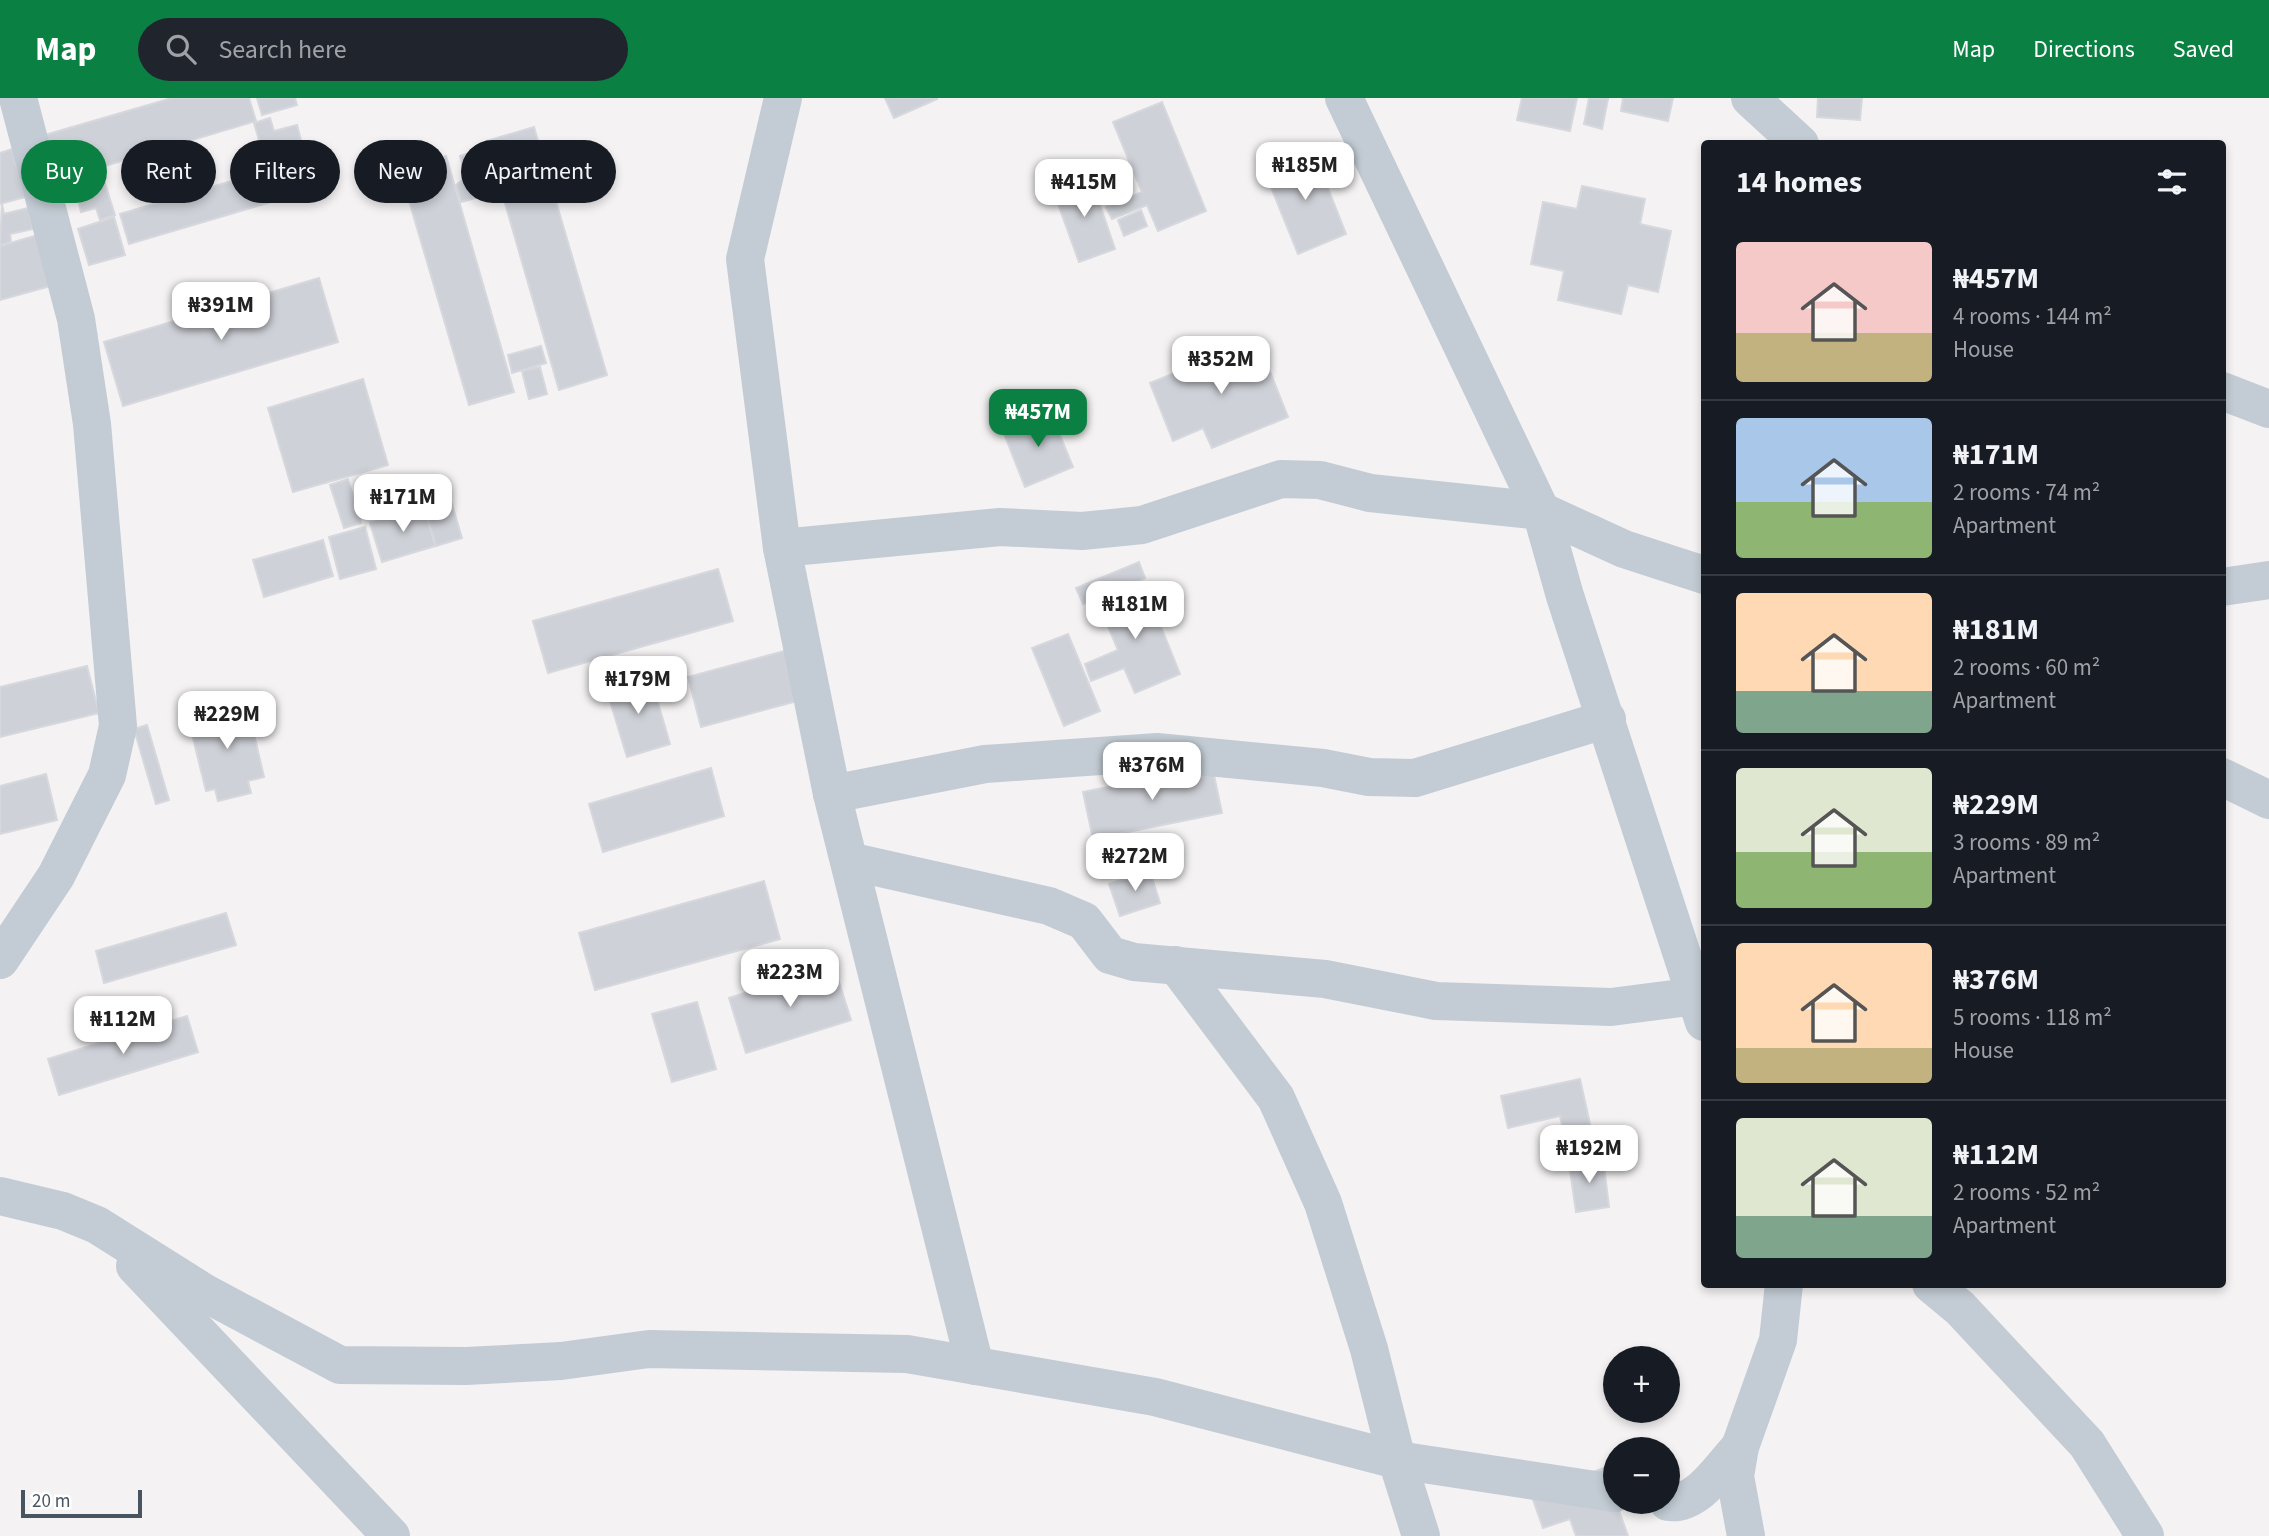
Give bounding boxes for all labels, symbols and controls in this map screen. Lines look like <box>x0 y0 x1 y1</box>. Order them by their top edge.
search box <box>138 18 628 81</box>
text: Map <box>35 26 96 73</box>
icon: search <box>162 30 200 68</box>
text: Search here <box>218 31 347 68</box>
text: Map <box>1952 32 1995 67</box>
text: Directions <box>2033 32 2135 67</box>
text: Saved <box>2173 32 2234 67</box>
chip: Buy <box>21 140 107 203</box>
chip: Rent <box>121 140 216 203</box>
chip: Filters <box>230 140 340 203</box>
chip: New <box>354 140 447 203</box>
chip: Apartment <box>461 140 616 203</box>
pin: ₦185M <box>1256 142 1354 202</box>
text: ₦185M <box>1272 148 1338 181</box>
pin: ₦415M <box>1035 159 1133 219</box>
text: 14 homes <box>1736 161 1862 204</box>
icon: filters <box>2153 163 2191 201</box>
text: ₦415M <box>1051 165 1117 198</box>
text: ₦457M <box>1953 257 2039 300</box>
icon: home <box>1792 270 1876 354</box>
pin: ₦391M <box>172 282 270 342</box>
text: ₦391M <box>188 288 254 321</box>
text: 4 rooms · 144 m² <box>1953 300 2112 333</box>
text: House <box>1953 333 2014 366</box>
pin: ₦352M <box>1172 336 1270 396</box>
text: ₦352M <box>1188 342 1254 375</box>
pin: ₦457M <box>989 390 1087 449</box>
text: ₦457M <box>1005 395 1071 428</box>
text: ₦171M <box>1953 433 2039 476</box>
icon: home <box>1792 446 1876 530</box>
pin: ₦171M <box>354 474 452 534</box>
text: 2 rooms · 74 m² <box>1953 476 2100 509</box>
text: ₦171M <box>370 480 436 513</box>
text: Apartment <box>1953 509 2056 542</box>
pin: ₦181M <box>1086 582 1184 641</box>
text: ₦181M <box>1102 587 1168 620</box>
text: ₦181M <box>1953 608 2039 651</box>
icon: home <box>1792 621 1876 705</box>
text: 2 rooms · 60 m² <box>1953 651 2100 684</box>
pin: ₦179M <box>589 656 687 716</box>
text: ₦179M <box>605 662 671 695</box>
text: Apartment <box>1953 684 2056 717</box>
pin: ₦229M <box>178 692 276 751</box>
text: ₦229M <box>194 697 260 730</box>
pin: ₦376M <box>1103 742 1201 802</box>
text: ₦376M <box>1119 748 1185 781</box>
text: ₦229M <box>1953 783 2039 826</box>
icon: home <box>1792 796 1876 880</box>
text: 3 rooms · 89 m² <box>1953 826 2100 859</box>
pin: ₦272M <box>1086 834 1184 893</box>
text: ₦272M <box>1102 839 1168 872</box>
text: Apartment <box>1953 859 2056 892</box>
pin: ₦223M <box>741 950 839 1009</box>
text: ₦223M <box>757 955 823 988</box>
text: ₦376M <box>1953 958 2039 1001</box>
icon: home <box>1792 971 1876 1055</box>
pin: ₦112M <box>74 996 172 1056</box>
text: 5 rooms · 118 m² <box>1953 1001 2112 1034</box>
text: ₦112M <box>90 1002 156 1035</box>
text: House <box>1953 1034 2014 1067</box>
pin: ₦192M <box>1540 1126 1638 1185</box>
text: ₦192M <box>1556 1131 1622 1164</box>
text: ₦112M <box>1953 1133 2039 1176</box>
icon: home <box>1792 1146 1876 1230</box>
text: 2 rooms · 52 m² <box>1953 1176 2100 1209</box>
text: Apartment <box>1953 1209 2056 1242</box>
map controls <box>1603 1346 1680 1514</box>
button: + <box>1603 1346 1680 1423</box>
button: − <box>1603 1437 1680 1514</box>
scale bar <box>21 1487 142 1519</box>
text: 20 m <box>32 1488 70 1515</box>

